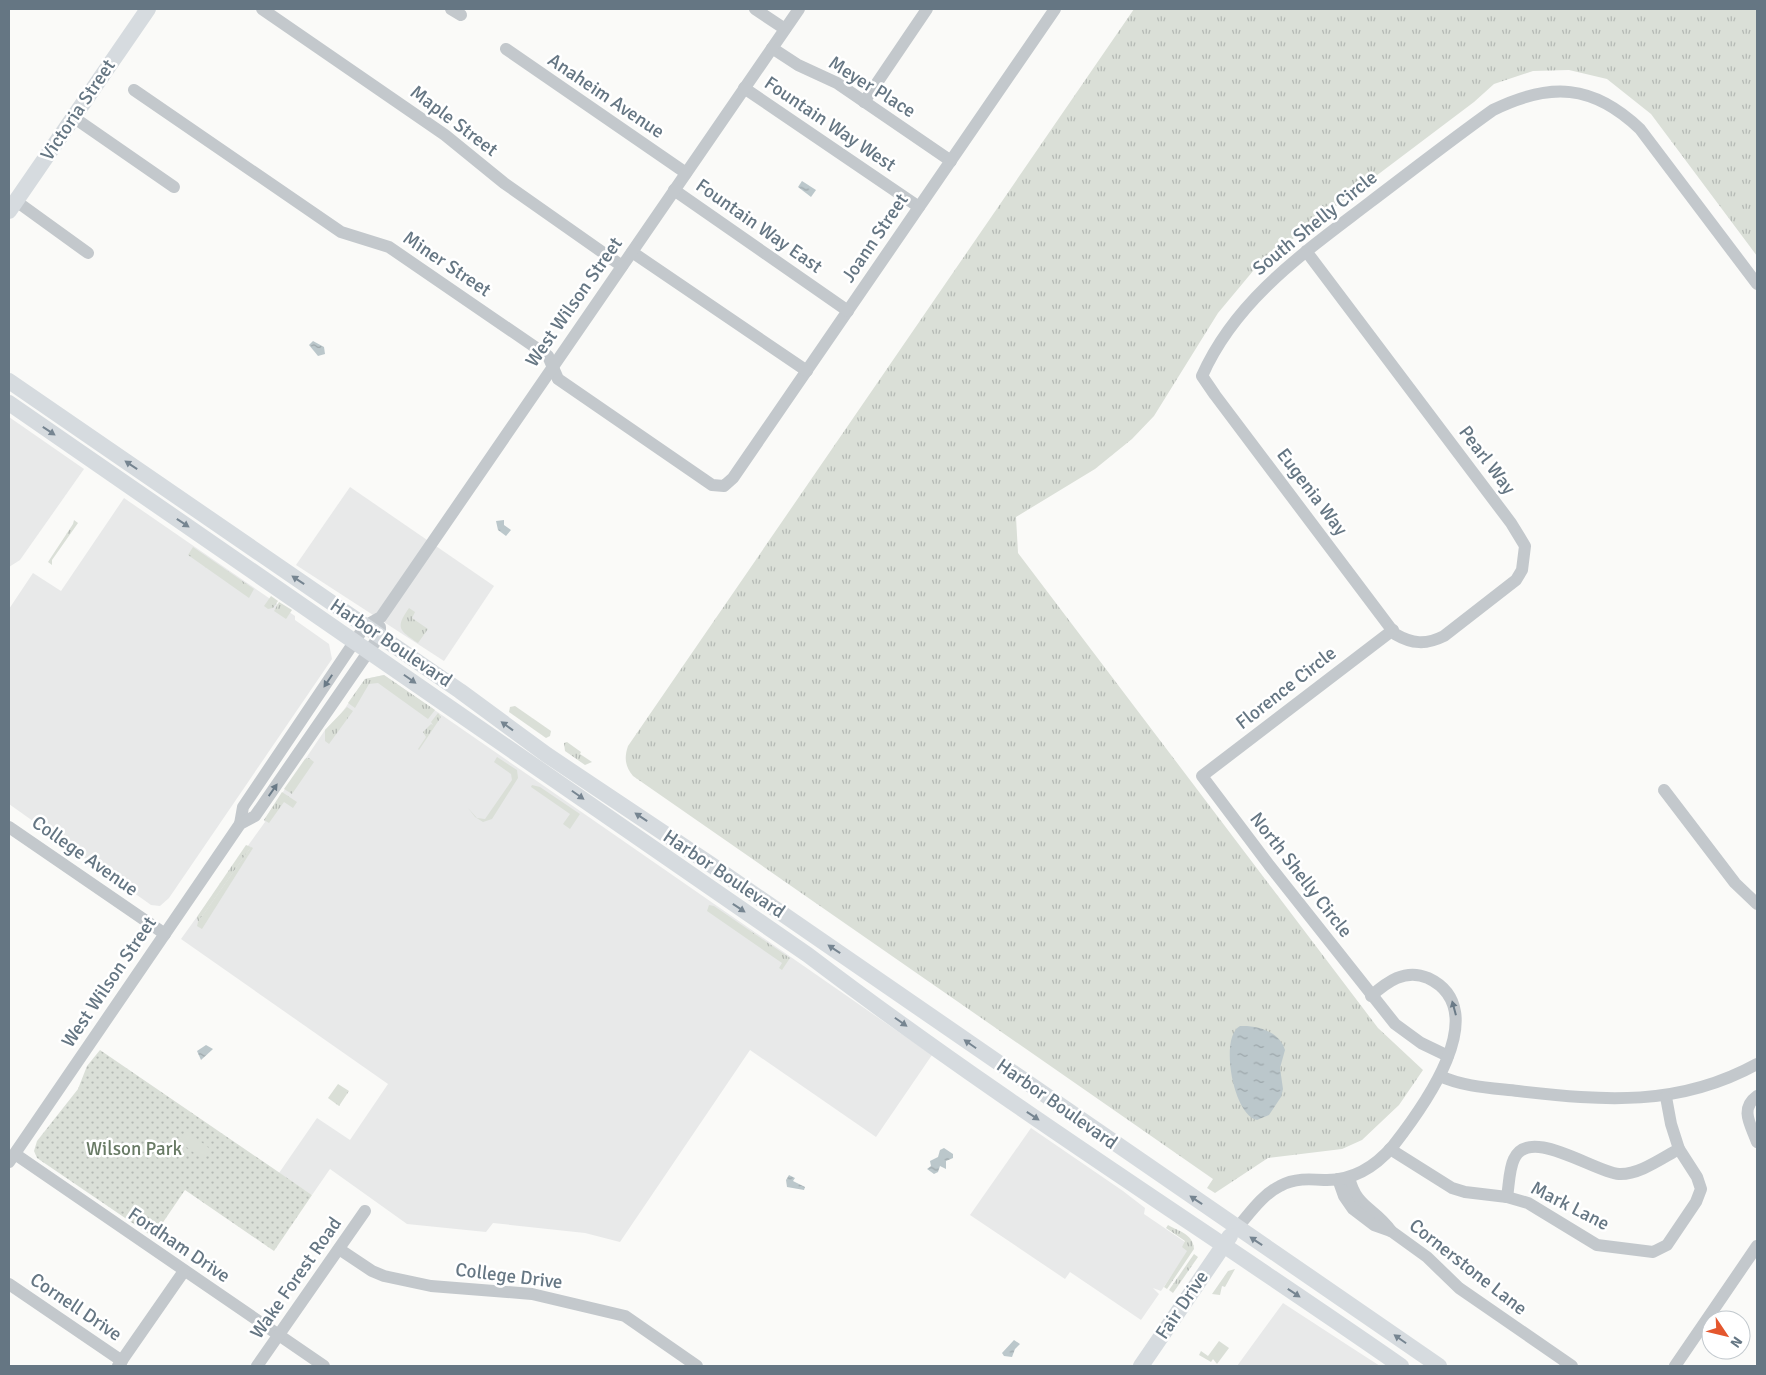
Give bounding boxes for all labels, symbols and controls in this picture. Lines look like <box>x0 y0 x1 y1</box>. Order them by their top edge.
street label: Anaheim Avenue <box>543 48 669 144</box>
street label: Meyer Place <box>824 51 920 123</box>
street label: Victoria Street <box>35 54 121 165</box>
street label: Fountain Way West <box>760 71 901 177</box>
street label: Maple Street <box>405 80 503 162</box>
street label: South Shelly Circle <box>1248 165 1382 281</box>
street label: Fountain Way East <box>691 173 827 279</box>
street label: Joann Street <box>836 189 914 287</box>
street label: Miner Street <box>398 226 496 302</box>
street label: West Wilson Street <box>520 232 628 372</box>
street label: Pearl Way <box>1453 421 1521 499</box>
one-way arrow <box>42 426 56 436</box>
street label: Eugenia Way <box>1271 443 1353 541</box>
one-way arrow <box>124 460 138 470</box>
one-way arrow <box>176 518 190 528</box>
one-way arrow <box>291 575 305 584</box>
street label: Harbor Boulevard <box>325 593 457 693</box>
street label: Florence Circle <box>1231 641 1341 735</box>
one-way arrow <box>403 674 417 684</box>
one-way arrow <box>323 675 333 688</box>
one-way arrow <box>501 721 514 731</box>
one-way arrow <box>268 783 278 797</box>
one-way arrow <box>571 790 584 800</box>
street label: North Shelly Circle <box>1245 807 1357 943</box>
street label: College Avenue <box>27 810 143 902</box>
one-way arrow <box>634 813 647 822</box>
street label: Harbor Boulevard <box>658 824 790 924</box>
one-way arrow <box>733 903 746 913</box>
street label: West Wilson Street <box>56 912 162 1052</box>
one-way arrow <box>827 944 840 954</box>
one-way arrow <box>1450 1001 1458 1016</box>
one-way arrow <box>894 1017 907 1027</box>
one-way arrow <box>963 1039 977 1049</box>
street label: Harbor Boulevard <box>992 1053 1122 1155</box>
one-way arrow <box>1027 1111 1040 1121</box>
park label: Wilson Park <box>86 1137 183 1161</box>
street label: Mark Lane <box>1527 1176 1613 1236</box>
one-way arrow <box>1190 1195 1203 1205</box>
street label: Fordham Drive <box>123 1202 235 1288</box>
street label: Wake Forest Road <box>245 1212 347 1344</box>
street label: Cornerstone Lane <box>1404 1214 1532 1320</box>
one-way arrow <box>1249 1236 1263 1246</box>
street label: College Drive <box>454 1258 564 1294</box>
street label: Fair Drive <box>1150 1266 1214 1344</box>
street label: Cornell Drive <box>25 1267 127 1347</box>
one-way arrow <box>1287 1288 1301 1297</box>
north arrow <box>1701 1310 1751 1360</box>
text: N <box>1726 1333 1746 1351</box>
one-way arrow <box>1393 1334 1407 1344</box>

